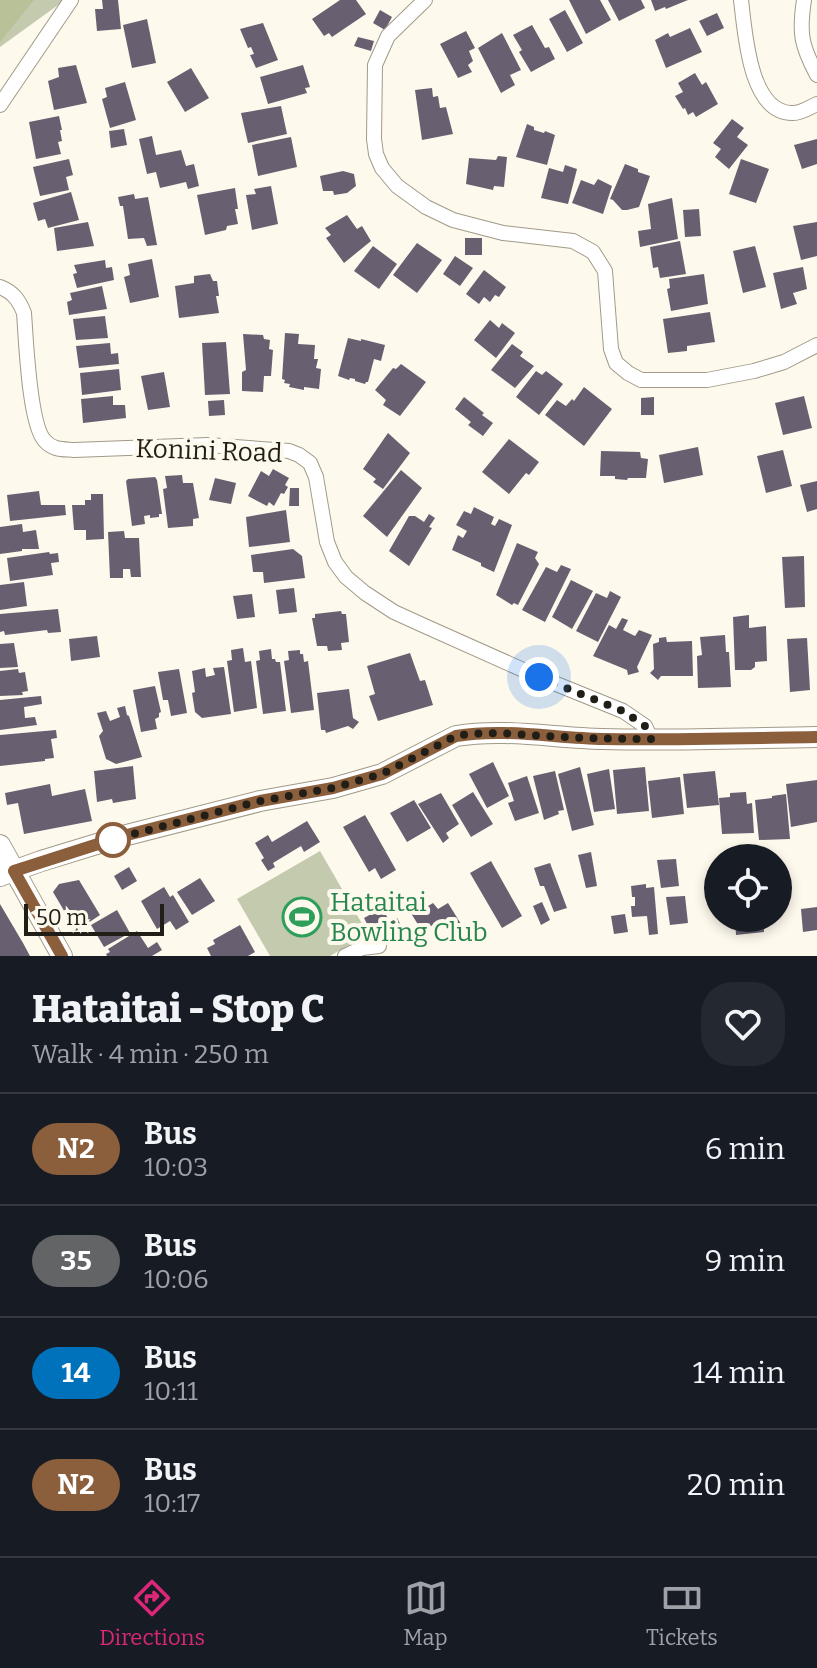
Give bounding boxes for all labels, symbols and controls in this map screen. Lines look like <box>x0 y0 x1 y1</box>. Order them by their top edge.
street label: Konini Road <box>135 433 283 469</box>
your location <box>519 657 559 697</box>
unlabelled marker <box>96 823 130 857</box>
map controls <box>704 844 792 932</box>
button: locate <box>704 844 792 932</box>
place label: Hataitai Bowling Club <box>330 887 488 948</box>
sports icon: Hataitai Bowling Club <box>281 896 323 938</box>
scale bar <box>24 900 164 936</box>
text: 50 m <box>36 904 87 931</box>
button: heart <box>701 982 785 1066</box>
text: Hataitai - Stop C <box>32 986 324 1032</box>
text: Walk · 4 min · 250 m <box>32 1039 269 1070</box>
text: Bus <box>144 1116 197 1152</box>
text: 6 min <box>705 1131 785 1167</box>
text: N2 <box>57 1132 95 1165</box>
text: 10:03 <box>144 1152 208 1183</box>
text: Bus <box>144 1228 197 1264</box>
text: 9 min <box>705 1243 785 1279</box>
text: 35 <box>60 1244 92 1277</box>
text: 10:06 <box>144 1264 209 1295</box>
text: Bus <box>144 1340 197 1376</box>
text: 14 min <box>693 1355 785 1391</box>
text: 14 <box>61 1356 91 1389</box>
text: 10:11 <box>144 1376 198 1407</box>
text: Bus <box>144 1452 197 1488</box>
text: 20 min <box>687 1467 785 1503</box>
text: N2 <box>57 1468 95 1501</box>
text: 10:17 <box>144 1488 200 1519</box>
tab: Directions <box>99 1576 205 1651</box>
tab: Map <box>403 1576 448 1651</box>
tab: Tickets <box>646 1576 718 1651</box>

